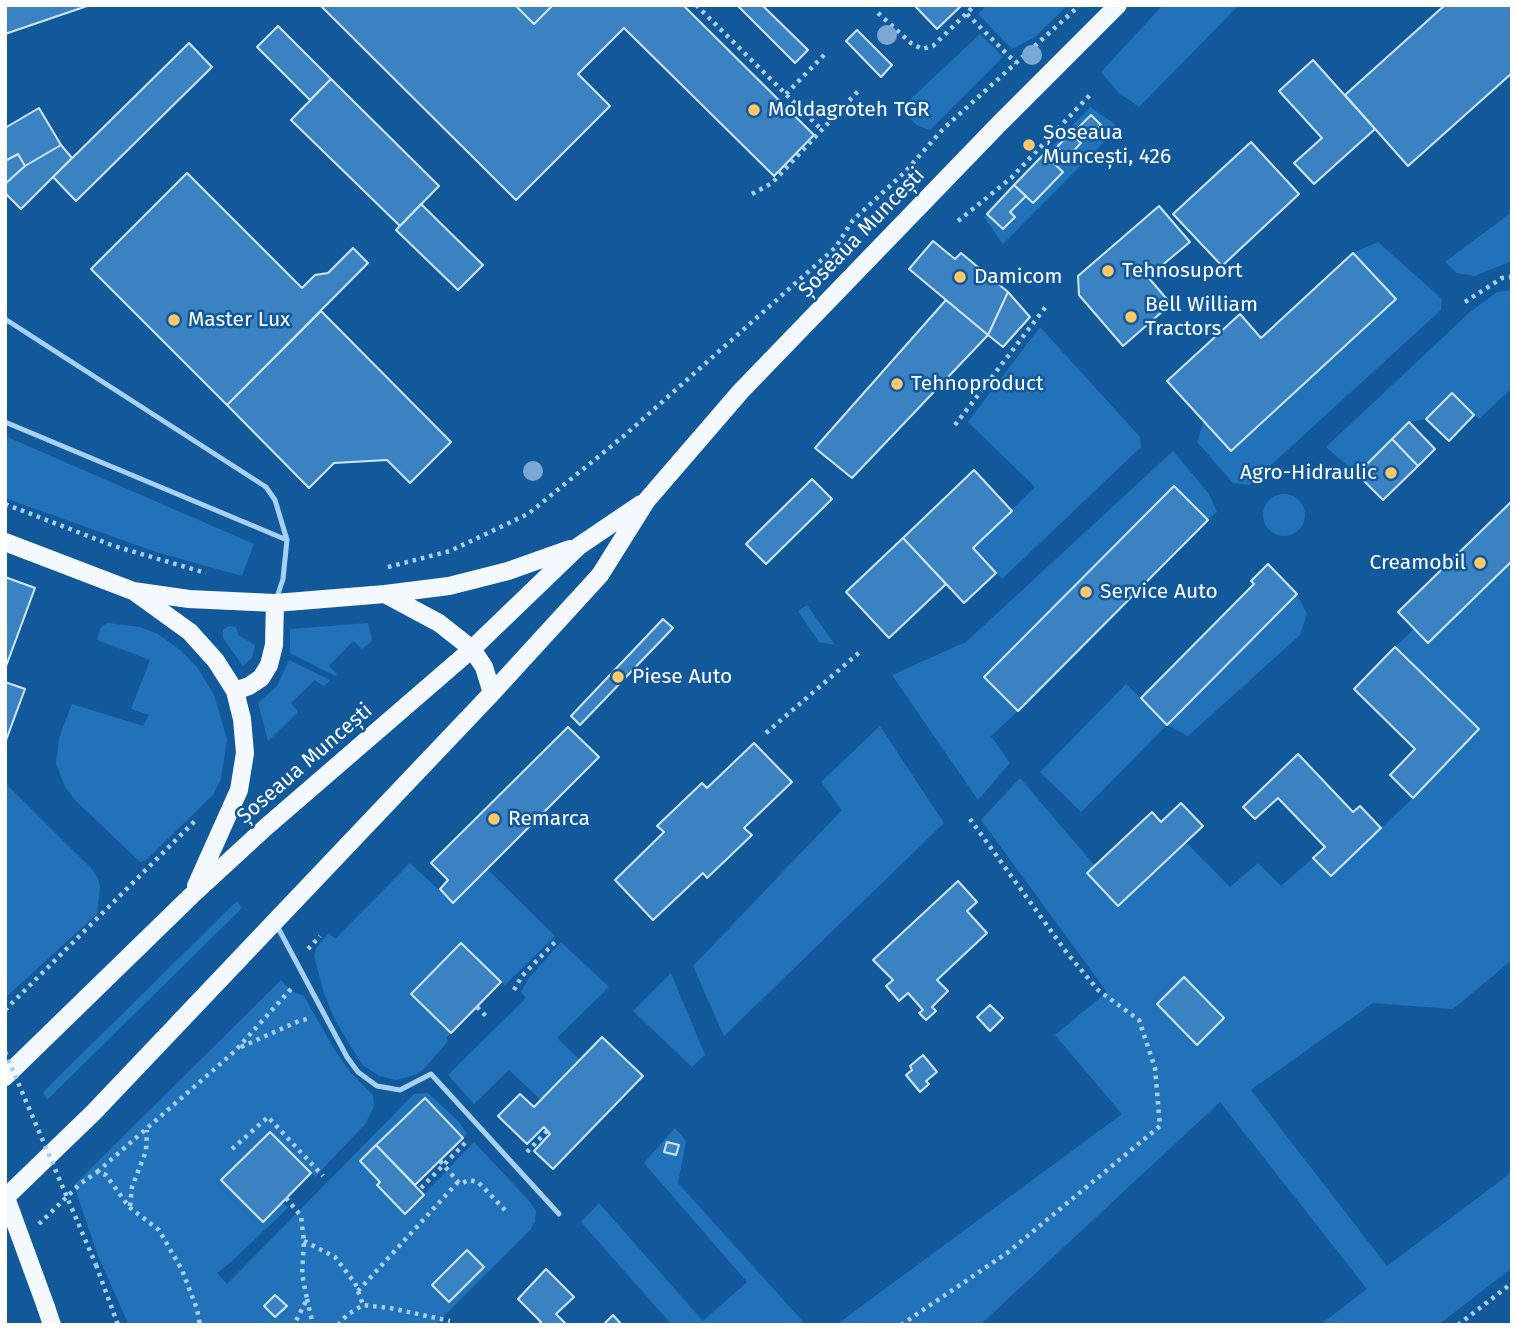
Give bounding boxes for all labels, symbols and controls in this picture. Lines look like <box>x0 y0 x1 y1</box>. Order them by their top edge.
place label: Moldagroteh TGR <box>768 97 930 123</box>
marker: Moldagroteh TGR <box>746 102 762 118</box>
place label: Șoseaua Muncești, 426 <box>1043 120 1171 170</box>
marker: Șoseaua Muncești, 426 <box>1021 137 1037 153</box>
street label: Șoseaua Muncești <box>794 163 930 303</box>
place label: Tehnosuport <box>1122 258 1242 284</box>
marker: Tehnosuport <box>1100 263 1116 279</box>
place label: Damicom <box>974 264 1063 290</box>
marker: Damicom <box>952 269 968 285</box>
place label: Bell William Tractors <box>1145 292 1258 342</box>
place label: Master Lux <box>188 307 290 333</box>
marker: Bell William Tractors <box>1123 309 1139 325</box>
marker: Master Lux <box>166 312 182 328</box>
place label: Tehnoproduct <box>911 371 1044 397</box>
marker: Tehnoproduct <box>889 376 905 392</box>
place label: Agro-Hidraulic <box>1240 460 1377 486</box>
marker: Agro-Hidraulic <box>1383 465 1399 481</box>
place label: Creamobil <box>1370 550 1466 576</box>
marker: Creamobil <box>1472 555 1488 571</box>
place label: Service Auto <box>1100 579 1218 605</box>
marker: Service Auto <box>1078 584 1094 600</box>
place label: Piese Auto <box>632 664 732 690</box>
marker: Piese Auto <box>610 669 626 685</box>
street label: Șoseaua Muncești <box>232 699 378 829</box>
place label: Remarca <box>508 806 590 832</box>
marker: Remarca <box>486 811 502 827</box>

